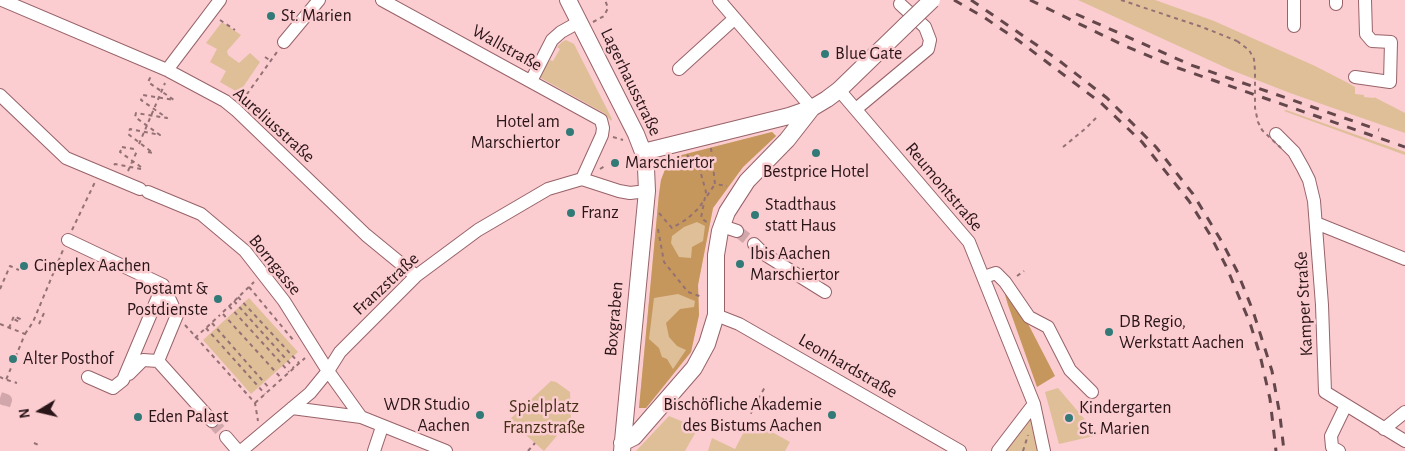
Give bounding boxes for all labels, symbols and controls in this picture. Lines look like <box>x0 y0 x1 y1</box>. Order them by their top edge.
place label: St. Marien <box>281 5 352 27</box>
marker: St. Marien <box>265 10 277 22</box>
street label: Wallstraße <box>468 20 546 76</box>
street label: Lagerhausstraße <box>596 25 666 139</box>
place label: Blue Gate <box>835 43 902 65</box>
marker: Blue Gate <box>819 48 831 60</box>
street label: Aureliusstraße <box>229 83 319 167</box>
place label: Hotel am Marschiertor <box>471 111 560 154</box>
marker: Hotel am Marschiertor <box>564 126 576 138</box>
street label: Reumontstraße <box>901 138 987 236</box>
marker: Bestprice Hotel <box>810 147 822 159</box>
place label: Marschiertor <box>625 152 714 174</box>
marker: Marschiertor <box>609 157 621 169</box>
place label: Bestprice Hotel <box>763 161 869 183</box>
place label: Stadthaus statt Haus <box>765 194 836 236</box>
place label: Franz <box>581 202 619 224</box>
marker: Franz <box>565 207 577 219</box>
marker: Stadthaus statt Haus <box>749 209 761 221</box>
street label: Borngasse <box>244 230 306 300</box>
place label: Ibis Aachen Marschiertor <box>750 243 839 286</box>
street label: Franzstraße <box>349 248 423 320</box>
street label: Kamper Straße <box>1290 251 1318 357</box>
place label: Cineplex Aachen <box>34 255 151 277</box>
marker: Ibis Aachen Marschiertor <box>734 258 746 270</box>
marker: Cineplex Aachen <box>18 260 30 272</box>
place label: Postamt & Postdienste <box>127 278 208 320</box>
street label: Boxgraben <box>600 281 628 357</box>
marker: Postamt & Postdienste <box>212 293 224 305</box>
place label: DB Regio, Werkstatt Aachen <box>1119 311 1244 354</box>
marker: DB Regio, Werkstatt Aachen <box>1103 326 1115 338</box>
street label: Leonhardstraße <box>795 329 901 403</box>
place label: Alter Posthof <box>23 348 114 370</box>
marker: Alter Posthof <box>7 353 19 365</box>
north arrow <box>15 386 65 436</box>
place label: WDR Studio Aachen <box>383 394 470 436</box>
place label: Bischöfliche Akademie des Bistums Aachen <box>663 394 822 436</box>
park label: Spielplatz Franzstraße <box>503 396 585 438</box>
place label: Kindergarten St. Marien <box>1079 397 1171 439</box>
place label: Eden Palast <box>148 406 228 428</box>
text: N <box>18 407 33 419</box>
marker: WDR Studio Aachen <box>474 409 486 421</box>
marker: Bischöfliche Akademie des Bistums Aachen <box>826 409 838 421</box>
marker: Eden Palast <box>132 411 144 423</box>
marker: Kindergarten St. Marien <box>1063 412 1075 424</box>

